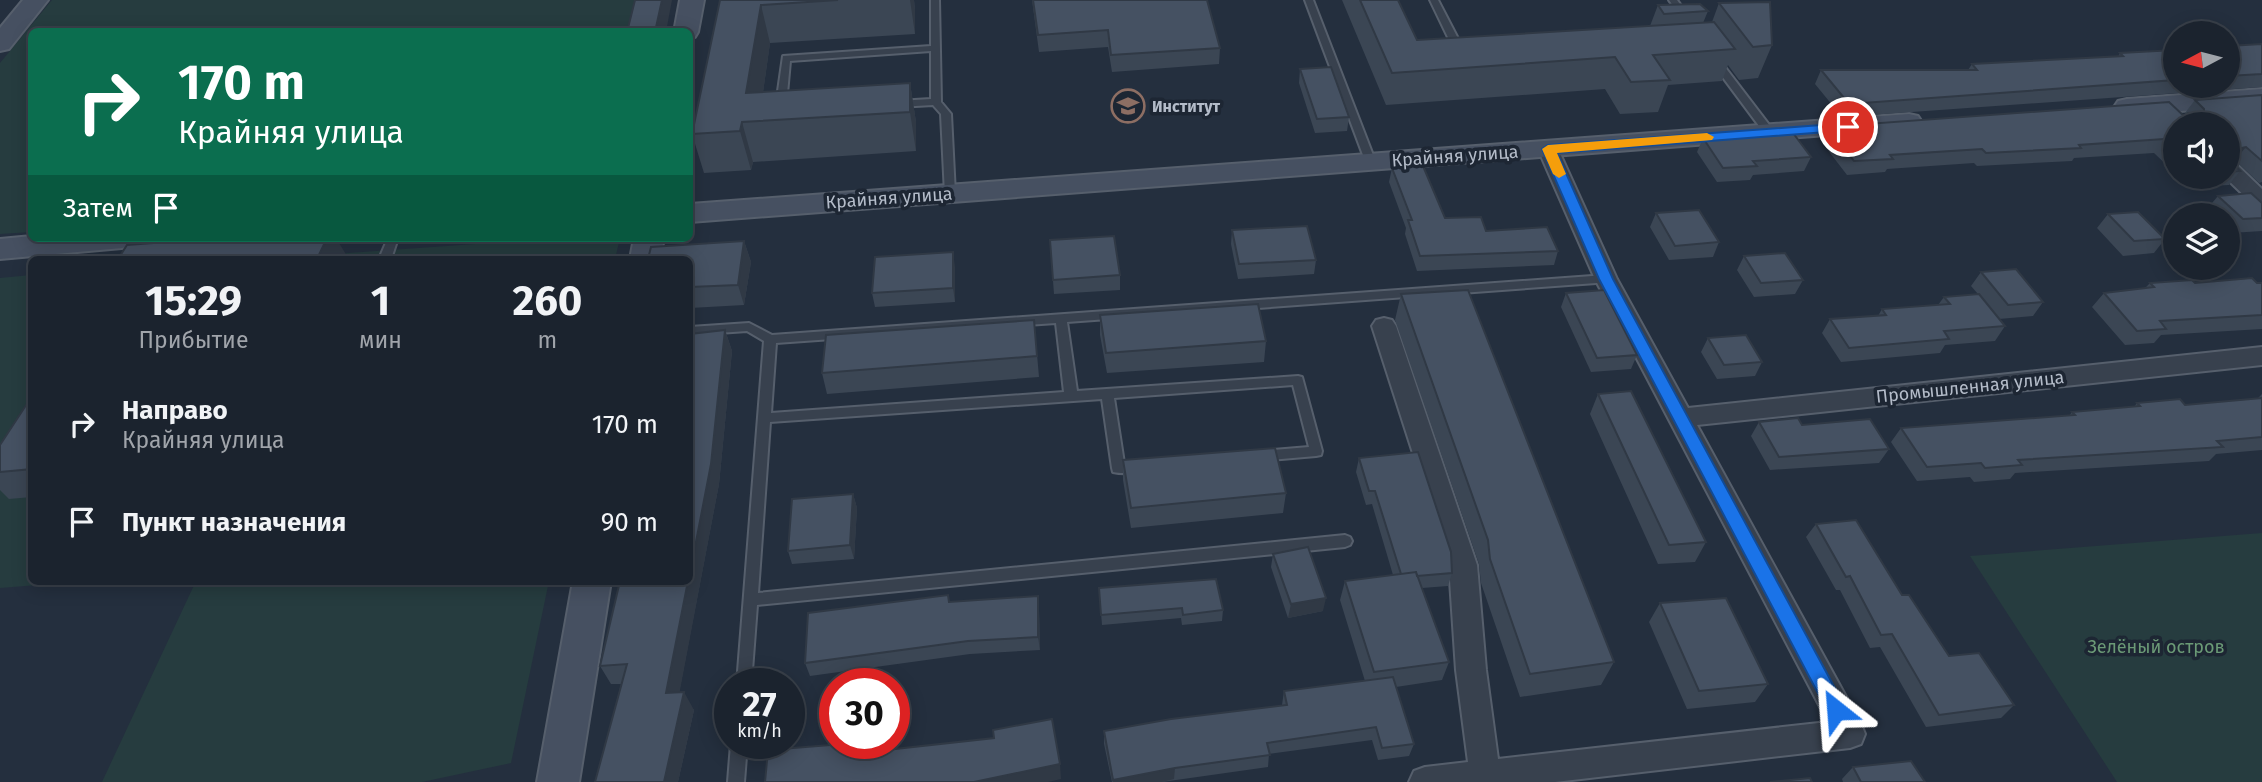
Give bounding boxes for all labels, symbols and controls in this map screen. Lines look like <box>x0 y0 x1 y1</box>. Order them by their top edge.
north arrow <box>2163 21 2240 98</box>
map controls <box>2163 21 2240 280</box>
text: 170 m <box>178 53 305 112</box>
icon: right <box>63 56 154 147</box>
school or university icon: Институт <box>1109 87 1147 125</box>
place label: Институт <box>1152 97 1220 116</box>
pin <box>1818 97 1878 157</box>
icon: arrive <box>1829 108 1867 146</box>
button: sound <box>2163 112 2240 189</box>
text: Крайняя улица <box>178 113 404 151</box>
street label: Крайняя улица <box>1391 141 1519 171</box>
street label: Крайняя улица <box>825 183 953 213</box>
icon: arrive <box>147 189 185 227</box>
text: Затем <box>63 193 133 224</box>
button: layers <box>2163 203 2240 280</box>
text: 15:29 <box>145 276 242 326</box>
text: 1 <box>371 276 390 326</box>
text: 260 <box>512 276 582 326</box>
text: Прибытие <box>139 326 248 354</box>
text: мин <box>359 326 402 354</box>
text: m <box>538 326 557 354</box>
street label: Промышленная улица <box>1875 366 2065 408</box>
text: Направо <box>122 395 228 426</box>
icon: right <box>63 405 101 443</box>
text: 170 m <box>592 409 658 440</box>
text: Крайняя улица <box>122 426 284 454</box>
icon: arrive <box>63 503 101 541</box>
text: Пункт назначения <box>122 507 346 538</box>
text: 90 m <box>601 507 658 538</box>
park label: Зелёный остров <box>2087 636 2225 658</box>
speed limit sign: 30 <box>819 668 910 759</box>
position arrow <box>1799 673 1873 747</box>
text: 27 <box>742 683 777 725</box>
text: km/h <box>737 720 782 742</box>

